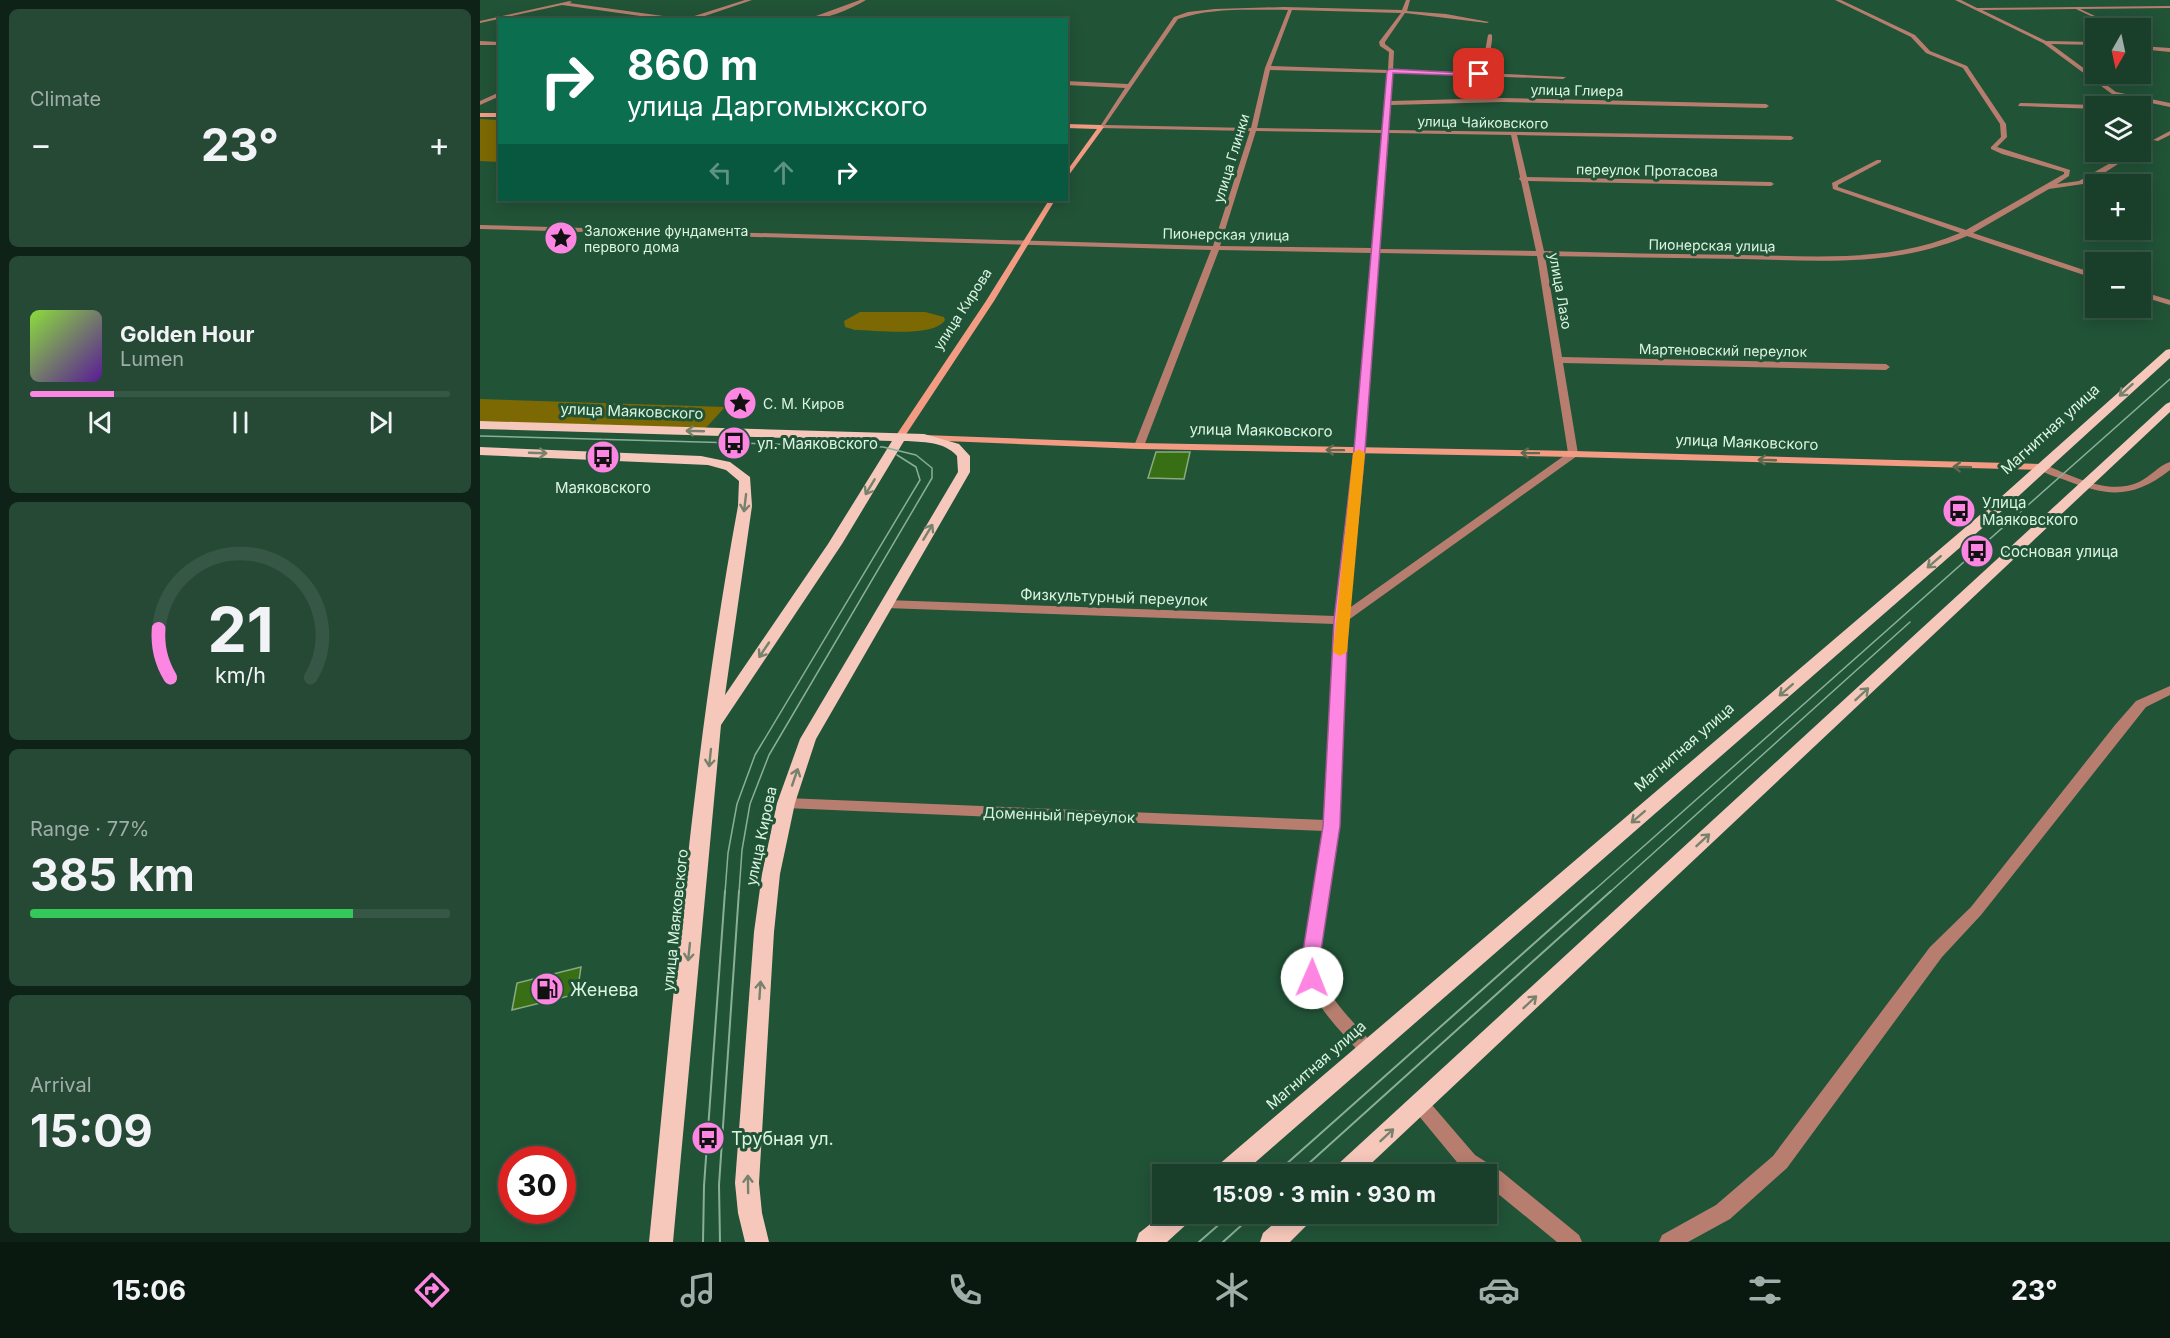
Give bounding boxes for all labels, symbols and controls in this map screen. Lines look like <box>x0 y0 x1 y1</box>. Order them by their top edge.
north arrow <box>2085 18 2151 84</box>
map controls <box>2085 18 2151 318</box>
text: 860 m <box>627 39 758 90</box>
icon: right <box>528 42 606 120</box>
pin <box>1453 48 1504 99</box>
icon: arrive <box>1462 57 1495 90</box>
street label: улица Глиера <box>1530 81 1624 99</box>
text: Climate <box>30 87 101 111</box>
text: улица Даргомыжского <box>627 90 928 123</box>
button: layers <box>2085 96 2151 162</box>
street label: улица Глинки <box>1209 111 1253 205</box>
street label: улица Чайковского <box>1417 112 1549 132</box>
text: 23° <box>201 117 279 172</box>
text: − <box>30 124 52 164</box>
text: + <box>428 124 450 164</box>
icon: left <box>704 156 737 189</box>
icon: ahead <box>767 156 800 189</box>
icon: right <box>830 156 863 189</box>
street label: переулок Протасова <box>1576 160 1718 180</box>
button: + <box>2085 174 2151 240</box>
place icon: Заложение фундамента первого дома <box>543 220 579 256</box>
place label: Заложение фундамента первого дома <box>584 222 748 255</box>
street label: Пионерская улица <box>1162 224 1290 244</box>
street label: Пионерская улица <box>1648 235 1776 255</box>
street label: улица Лазо <box>1546 251 1576 331</box>
button: − <box>2085 252 2151 318</box>
street label: улица Кирова <box>929 265 995 353</box>
text: Golden Hour <box>120 321 254 347</box>
street label: Мартеновский переулок <box>1639 340 1808 360</box>
text: Lumen <box>120 347 184 371</box>
street label: Магнитная улица <box>1997 380 2103 478</box>
one-way arrow <box>2119 383 2134 397</box>
place icon: С. М. Киров <box>722 385 758 421</box>
place label: С. М. Киров <box>763 395 844 412</box>
street label: улица Маяковского <box>560 399 704 423</box>
icon: previous <box>84 406 117 439</box>
icon: pause <box>224 406 257 439</box>
icon: next <box>364 406 397 439</box>
street label: улица Маяковского <box>1189 419 1333 441</box>
one-way arrow <box>685 425 705 437</box>
bus stop icon: ул. Маяковского <box>716 425 752 461</box>
street label: улица Маяковского <box>1675 430 1819 454</box>
place label: ул. Маяковского <box>757 434 878 453</box>
bus stop icon: Маяковского <box>585 439 621 475</box>
one-way arrow <box>1326 444 1346 455</box>
one-way arrow <box>528 447 548 458</box>
one-way arrow <box>1521 448 1541 459</box>
one-way arrow <box>1758 455 1778 466</box>
one-way arrow <box>1952 461 1972 472</box>
place label: Маяковского <box>555 478 651 497</box>
one-way arrow <box>864 478 876 495</box>
one-way arrow <box>740 492 751 512</box>
bus stop icon: Улица Маяковского <box>1941 493 1977 529</box>
place label: Улица Маяковского <box>1982 493 2078 529</box>
one-way arrow <box>922 524 934 541</box>
bus stop icon: Сосновая улица <box>1959 533 1995 569</box>
place label: Сосновая улица <box>2000 542 2118 561</box>
one-way arrow <box>1927 555 1942 569</box>
street label: Физкультурный переулок <box>1020 584 1208 610</box>
text: 21 <box>207 592 273 667</box>
one-way arrow <box>758 642 770 658</box>
text: km/h <box>215 662 265 688</box>
one-way arrow <box>1778 683 1794 696</box>
one-way arrow <box>1854 687 1869 701</box>
street label: Магнитная улица <box>1630 698 1738 796</box>
one-way arrow <box>704 748 715 768</box>
one-way arrow <box>790 768 801 787</box>
street label: улица Кирова <box>741 785 781 887</box>
street label: Доменный переулок <box>983 803 1135 827</box>
one-way arrow <box>1631 810 1646 824</box>
text: Range · 77% <box>30 817 149 841</box>
one-way arrow <box>1696 833 1711 848</box>
text: 385 km <box>30 847 195 902</box>
street label: улица Маяковского <box>658 848 692 992</box>
one-way arrow <box>683 942 694 962</box>
position arrow <box>1280 946 1344 1010</box>
fuel station icon: Женева <box>529 971 565 1007</box>
place label: Женева <box>570 979 639 1000</box>
one-way arrow <box>755 980 766 1000</box>
one-way arrow <box>1522 994 1537 1009</box>
street label: Магнитная улица <box>1262 1016 1370 1114</box>
text: Arrival <box>30 1073 92 1097</box>
text: 15:09 <box>30 1103 153 1158</box>
bus stop icon: Трубная ул. <box>690 1120 726 1156</box>
place label: Трубная ул. <box>731 1128 834 1149</box>
one-way arrow <box>1379 1128 1394 1142</box>
speed limit sign: 30 <box>498 1146 576 1224</box>
one-way arrow <box>742 1175 754 1195</box>
text: 15:09 · 3 min · 930 m <box>1213 1181 1436 1207</box>
icon: directions <box>411 1269 453 1311</box>
icon: music <box>677 1269 719 1311</box>
icon: phone <box>944 1269 986 1311</box>
icon: climate <box>1211 1269 1253 1311</box>
icon: car <box>1478 1269 1520 1311</box>
icon: filters <box>1744 1269 1786 1311</box>
text: 15:06 <box>112 1274 186 1307</box>
text: 23° <box>2011 1274 2058 1307</box>

